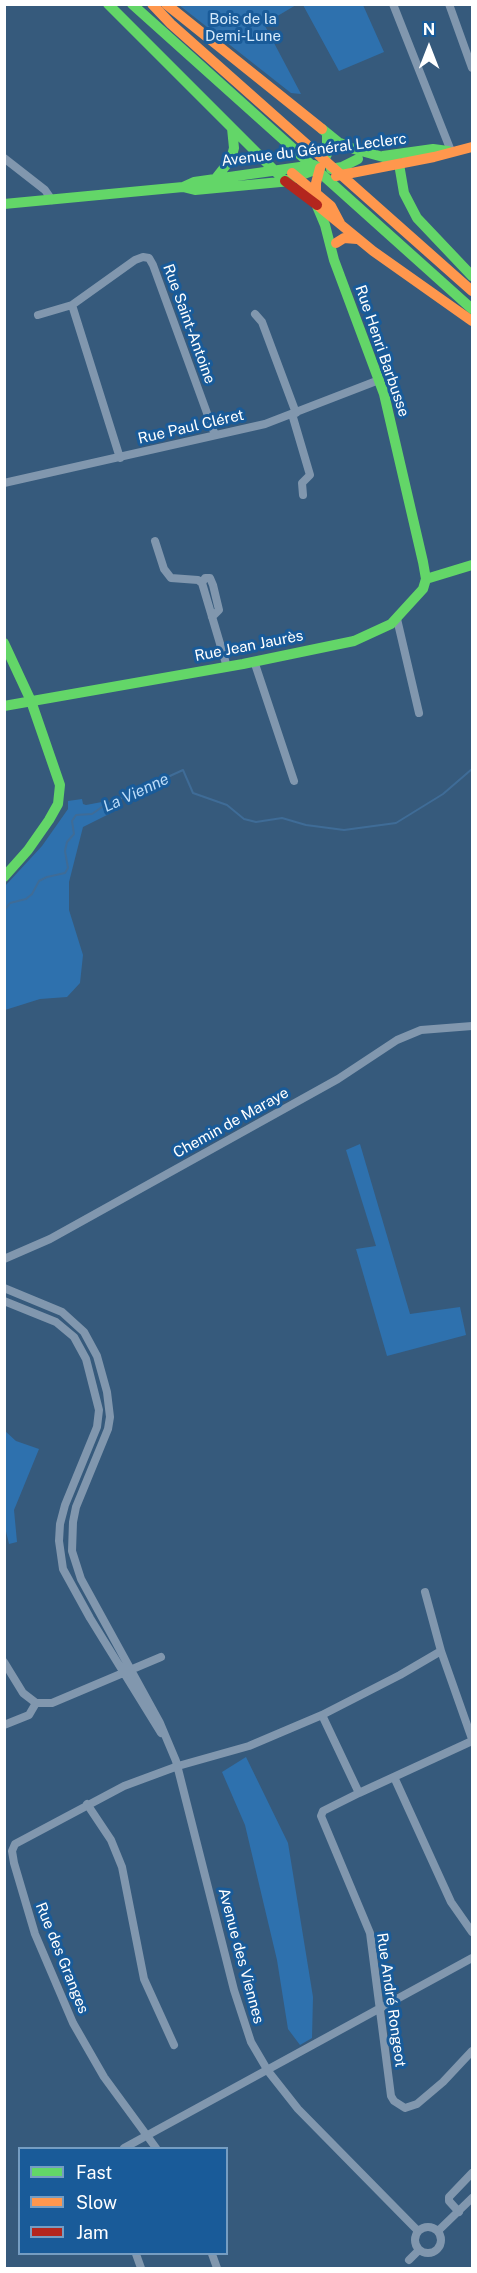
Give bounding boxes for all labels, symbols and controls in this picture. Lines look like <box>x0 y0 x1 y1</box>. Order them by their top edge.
park label: Bois de la Demi-Lune <box>205 10 281 45</box>
north arrow <box>399 18 459 78</box>
text: N <box>423 20 435 39</box>
street label: Avenue du Général Leclerc <box>220 130 408 170</box>
street label: Rue Saint-Antoine <box>159 262 219 386</box>
street label: Rue Henri Barbusse <box>351 283 413 419</box>
street label: Rue Paul Cléret <box>136 406 246 448</box>
street label: Rue Jean Jaurès <box>193 627 305 665</box>
water label: La Vienne <box>100 769 172 817</box>
street label: Chemin de Maraye <box>170 1084 292 1162</box>
street label: Avenue des Viennes <box>214 1886 268 2026</box>
street label: Rue des Granges <box>32 1900 92 2016</box>
street label: Rue André Rongeot <box>373 1932 409 2068</box>
legend <box>18 2147 228 2255</box>
text: Fast <box>76 2162 112 2183</box>
text: Slow <box>76 2192 117 2213</box>
text: Jam <box>76 2222 109 2243</box>

